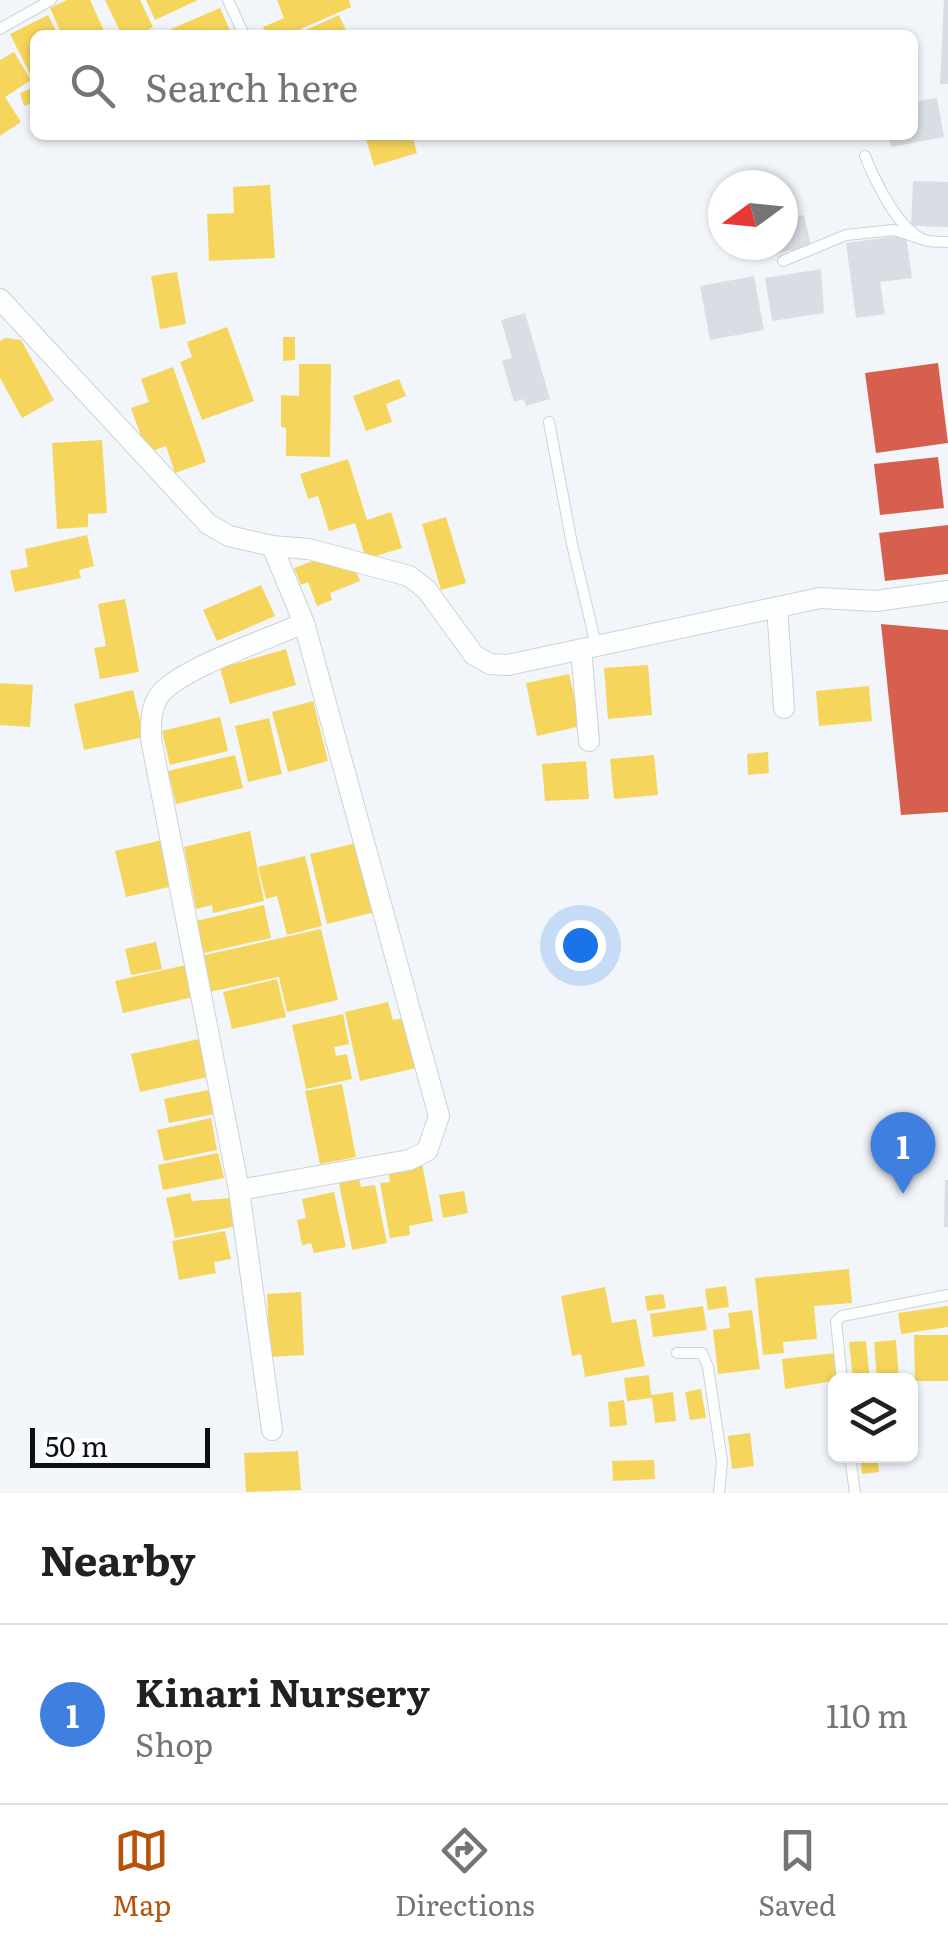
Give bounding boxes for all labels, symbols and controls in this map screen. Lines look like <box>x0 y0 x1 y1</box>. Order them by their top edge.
search box <box>30 30 918 140</box>
text: Search here <box>145 57 358 114</box>
icon: search <box>65 58 120 113</box>
north arrow <box>708 170 798 260</box>
your location <box>555 920 606 971</box>
pin: 1 <box>870 1112 936 1194</box>
map controls <box>828 1373 918 1463</box>
button: layers <box>828 1373 918 1463</box>
scale bar <box>30 1423 210 1468</box>
text: 50 m <box>45 1424 108 1466</box>
text: Nearby <box>40 1527 196 1589</box>
text: Kinari Nursery <box>135 1662 430 1719</box>
text: 1 <box>66 1690 79 1738</box>
text: 110 m <box>826 1690 908 1738</box>
text: Shop <box>135 1719 213 1767</box>
tab: Map <box>112 1823 171 1925</box>
tab: Directions <box>395 1823 535 1925</box>
tab: Saved <box>758 1823 836 1925</box>

